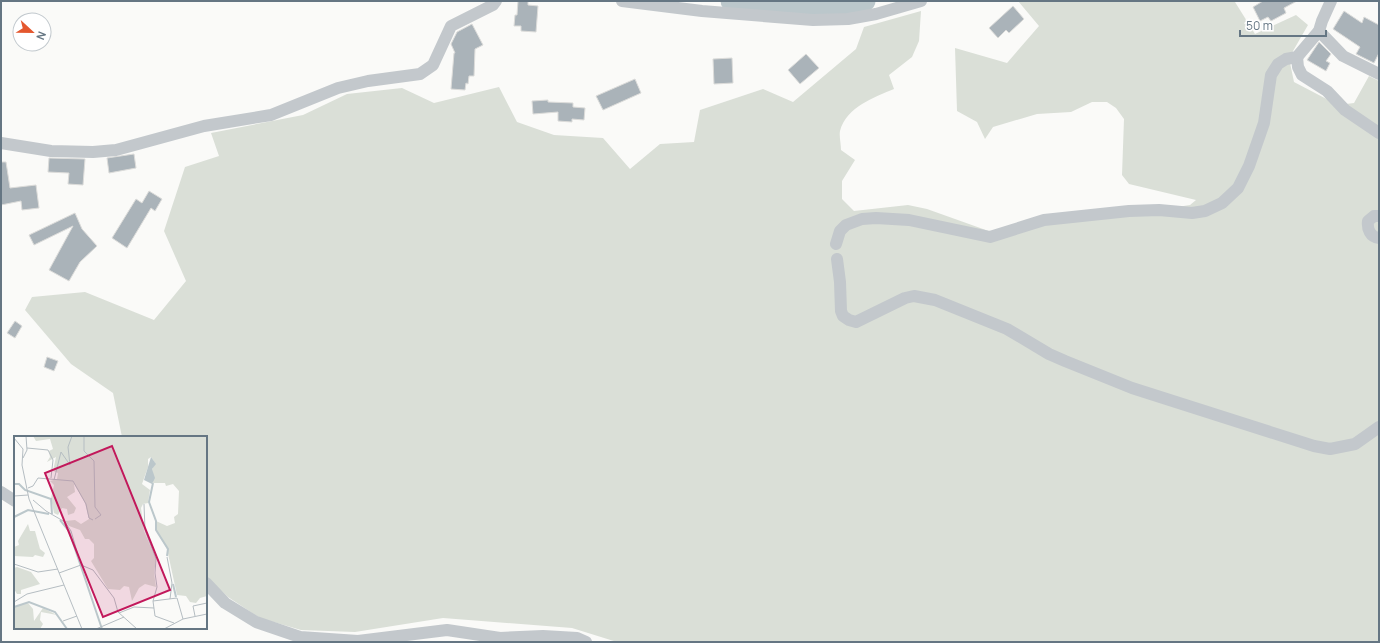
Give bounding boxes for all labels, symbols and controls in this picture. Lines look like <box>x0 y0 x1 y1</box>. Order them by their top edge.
north arrow <box>12 12 52 52</box>
scale bar <box>1240 12 1326 38</box>
text: 50 m <box>1246 17 1273 34</box>
text: N <box>33 29 50 42</box>
inset map <box>14 436 207 629</box>

